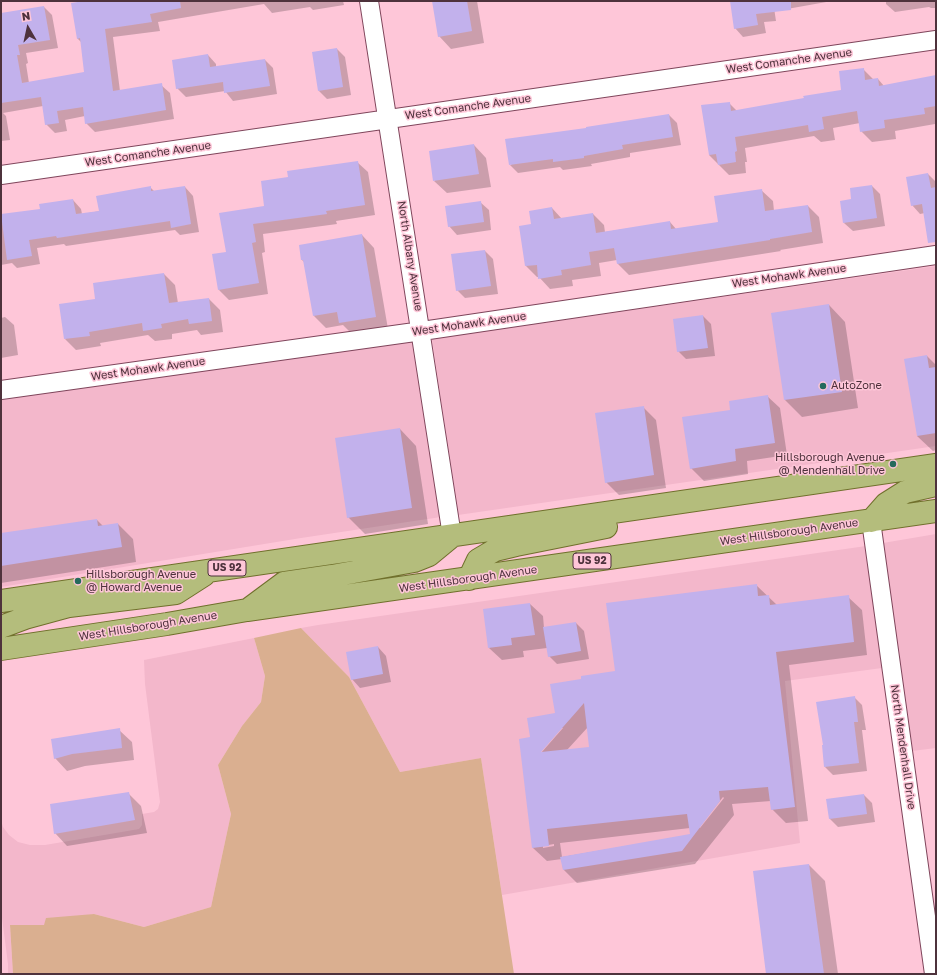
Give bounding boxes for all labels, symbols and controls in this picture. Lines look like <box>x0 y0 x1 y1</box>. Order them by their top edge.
north arrow <box>8 8 48 48</box>
text: N <box>21 9 31 23</box>
street label: West Comanche Avenue <box>725 46 853 76</box>
street label: West Comanche Avenue <box>404 92 532 122</box>
street label: West Comanche Avenue <box>84 139 212 169</box>
street label: North Albany Avenue <box>395 200 425 312</box>
street label: West Mohawk Avenue <box>731 261 847 291</box>
street label: West Mohawk Avenue <box>411 309 527 339</box>
street label: West Mohawk Avenue <box>90 354 206 384</box>
place label: AutoZone <box>831 379 882 393</box>
marker: AutoZone <box>818 381 828 391</box>
place label: Hillsborough Avenue @ Mendenhall Drive <box>775 451 885 477</box>
marker: Hillsborough Avenue @ Mendenhall Drive <box>888 459 898 469</box>
street label: West Hillsborough Avenue <box>719 516 859 548</box>
road number: US 92 <box>573 553 611 569</box>
road number: US 92 <box>208 560 246 576</box>
street label: West Hillsborough Avenue <box>398 563 538 595</box>
place label: Hillsborough Avenue @ Howard Avenue <box>86 568 196 594</box>
marker: Hillsborough Avenue @ Howard Avenue <box>73 576 83 586</box>
street label: West Hillsborough Avenue <box>78 609 218 643</box>
street label: North Mendenhall Drive <box>888 684 918 810</box>

